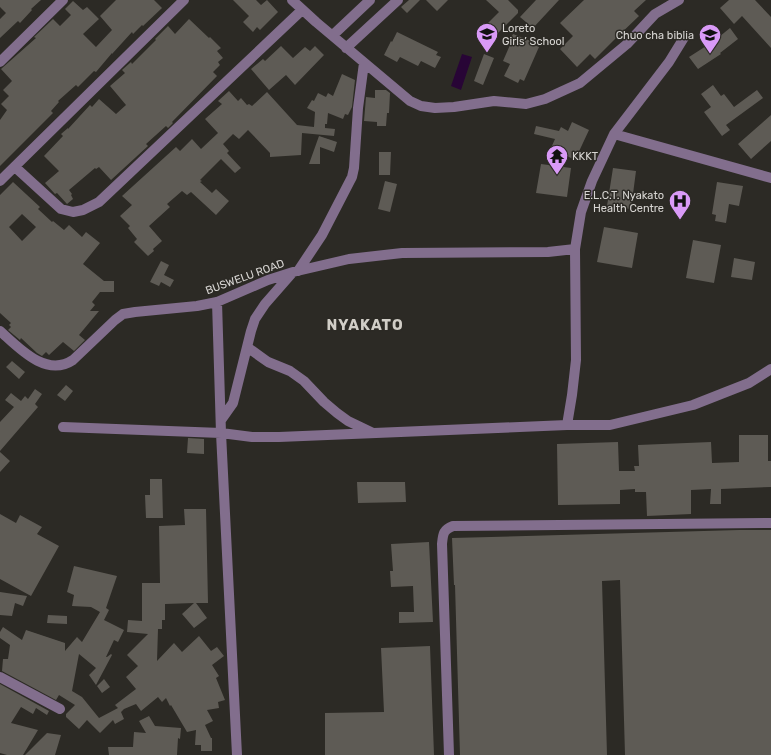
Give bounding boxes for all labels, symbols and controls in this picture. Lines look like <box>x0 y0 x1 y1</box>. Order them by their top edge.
school or university icon: Loreto Girls’ School <box>474 21 500 54</box>
place label: Loreto Girls’ School <box>502 22 564 48</box>
school or university icon: Chuo cha biblia <box>697 22 723 55</box>
place label: Chuo cha biblia <box>616 29 694 42</box>
temple icon: KKKT <box>544 143 570 176</box>
place label: KKKT <box>572 150 599 163</box>
hospital icon: E.L.C.T. Nyakato Health Centre <box>667 188 693 221</box>
place label: E.L.C.T. Nyakato Health Centre <box>584 189 664 215</box>
street label: BUSWELU ROAD <box>204 257 286 297</box>
district label: NYAKATO <box>326 316 404 334</box>

